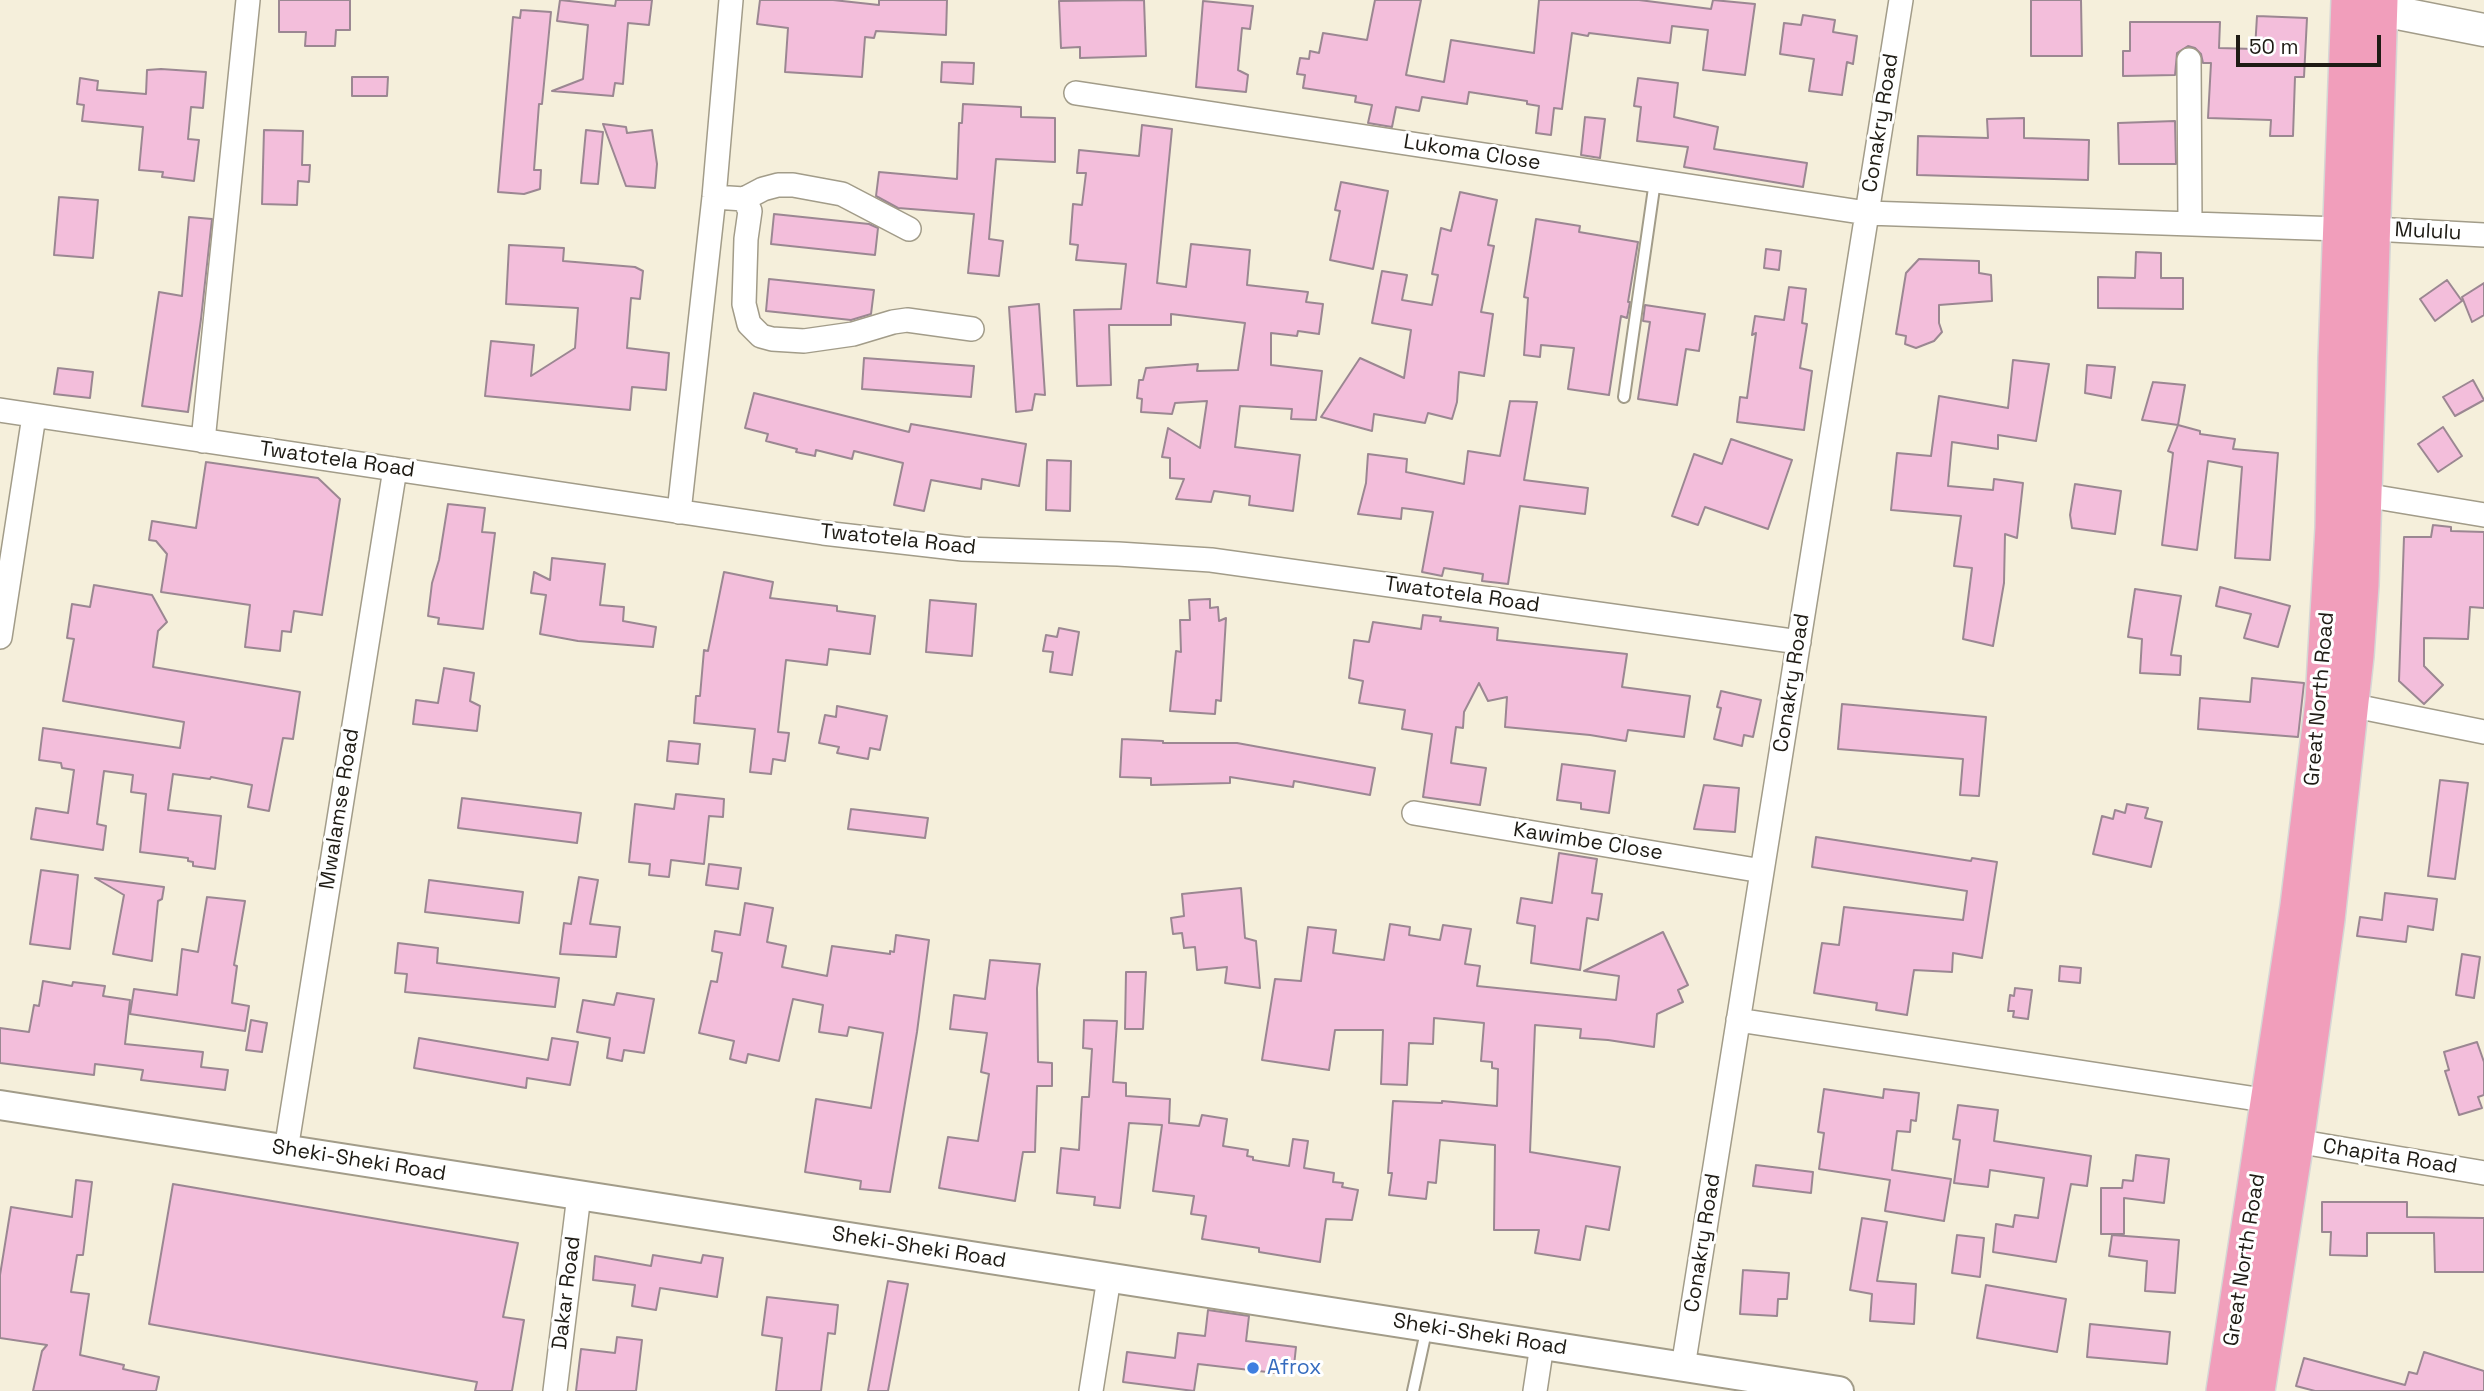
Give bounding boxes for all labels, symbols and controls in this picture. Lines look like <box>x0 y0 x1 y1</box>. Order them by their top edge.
scale bar <box>2239 21 2384 65</box>
text: 50 m <box>2249 33 2299 60</box>
street label: Conakry Road <box>1858 52 1904 194</box>
street label: Lukoma Close <box>1402 130 1542 176</box>
street label: Mululu <box>2394 218 2462 246</box>
street label: Twatotela Road <box>258 437 416 483</box>
street label: Twatotela Road <box>819 519 977 561</box>
street label: Twatotela Road <box>1383 572 1541 618</box>
street label: Great North Road <box>2300 611 2340 787</box>
street label: Conakry Road <box>1769 612 1815 754</box>
street label: Mwalamse Road <box>315 727 365 891</box>
street label: Kawimbe Close <box>1511 818 1665 866</box>
street label: Chapita Road <box>2321 1134 2459 1180</box>
street label: Sheki-Sheki Road <box>270 1135 448 1187</box>
street label: Conakry Road <box>1680 1172 1726 1314</box>
street label: Great North Road <box>2219 1172 2271 1348</box>
street label: Sheki-Sheki Road <box>830 1222 1008 1274</box>
street label: Dakar Road <box>548 1235 586 1351</box>
street label: Sheki-Sheki Road <box>1391 1309 1569 1361</box>
place label: Afrox <box>1267 1355 1321 1381</box>
marker: Afrox <box>1245 1360 1261 1376</box>

